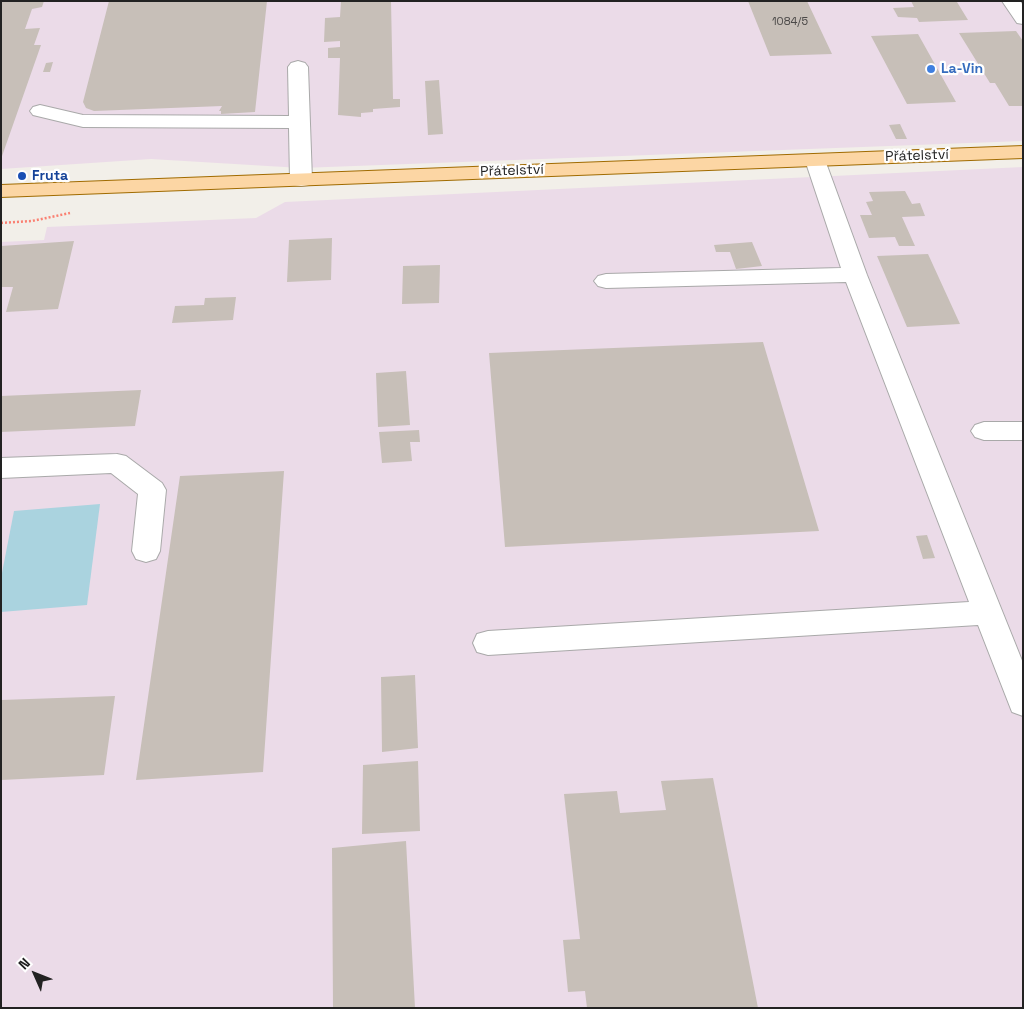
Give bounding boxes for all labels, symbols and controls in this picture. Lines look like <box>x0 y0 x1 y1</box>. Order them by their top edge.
house number: 1084/5 <box>772 15 808 29</box>
place label: La-Vin <box>941 61 983 77</box>
marker: La-Vin <box>925 63 937 75</box>
street label: Přátelství <box>885 146 949 166</box>
street label: Přátelství <box>480 161 544 181</box>
place label: Fruta <box>32 168 68 184</box>
marker: Fruta <box>16 170 28 182</box>
north arrow <box>10 949 60 999</box>
text: N <box>14 954 34 973</box>

